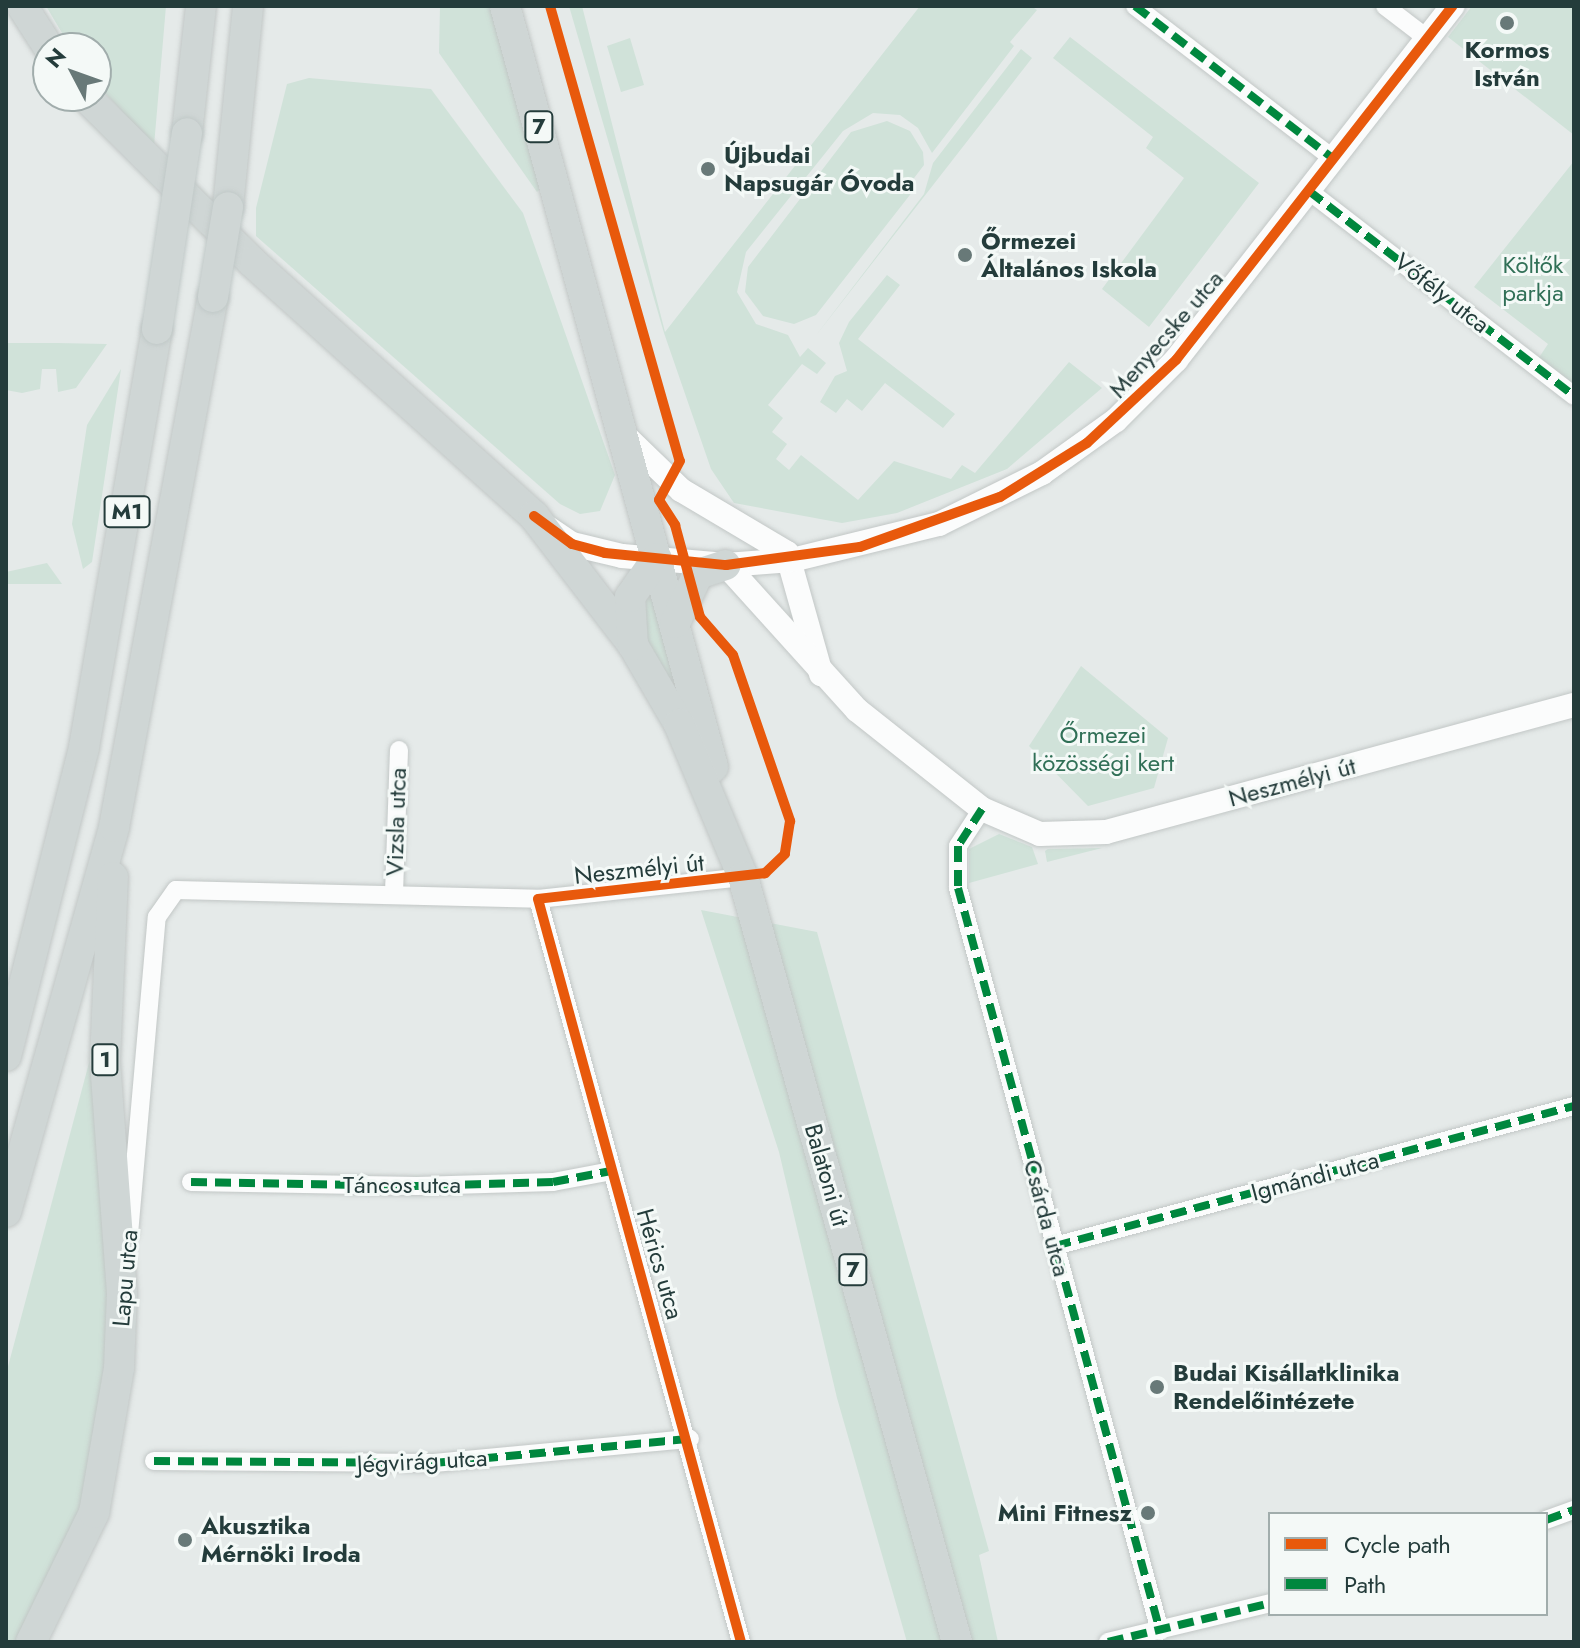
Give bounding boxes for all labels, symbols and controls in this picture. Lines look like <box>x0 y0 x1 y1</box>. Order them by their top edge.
marker: Kormos István <box>1498 14 1516 32</box>
north arrow <box>32 32 112 112</box>
place label: Kormos István <box>1465 36 1549 92</box>
text: N <box>38 40 73 75</box>
road number: 7 <box>523 109 555 145</box>
place label: Újbudai Napsugár Óvoda <box>724 141 915 197</box>
marker: Újbudai Napsugár Óvoda <box>699 160 717 178</box>
place label: Őrmezei Általános Iskola <box>981 227 1157 283</box>
marker: Őrmezei Általános Iskola <box>956 246 974 264</box>
street label: Vőfély utca <box>1389 247 1495 339</box>
park label: Költők parkja <box>1502 251 1564 307</box>
street label: Menyecske utca <box>1103 265 1229 403</box>
road number: M1 <box>103 494 151 530</box>
park label: Őrmezei közösségi kert <box>1032 721 1174 777</box>
street label: Neszmélyi út <box>1225 751 1359 813</box>
street label: Vizsla utca <box>380 767 412 877</box>
street label: Neszmélyi út <box>573 848 705 890</box>
road number: 1 <box>91 1042 119 1078</box>
street label: Balatoni út <box>799 1120 855 1230</box>
street label: Igmándi utca <box>1248 1145 1382 1207</box>
street label: Csárda utca <box>1018 1156 1076 1280</box>
street label: Táncos utca <box>343 1171 461 1199</box>
street label: Hérics utca <box>630 1205 690 1323</box>
street label: Lapu utca <box>106 1228 144 1328</box>
road number: 7 <box>837 1252 869 1288</box>
place label: Budai Kisállatklinika Rendelőintézete <box>1173 1359 1399 1415</box>
marker: Budai Kisállatklinika Rendelőintézete <box>1148 1378 1166 1396</box>
street label: Jégvirág utca <box>356 1443 488 1479</box>
place label: Mini Fitnesz <box>998 1499 1132 1527</box>
marker: Mini Fitnesz <box>1139 1504 1157 1522</box>
place label: Akusztika Mérnöki Iroda <box>201 1512 361 1568</box>
legend <box>1268 1512 1548 1616</box>
text: Cycle path <box>1344 1527 1451 1562</box>
marker: Akusztika Mérnöki Iroda <box>176 1531 194 1549</box>
text: Path <box>1344 1567 1386 1602</box>

